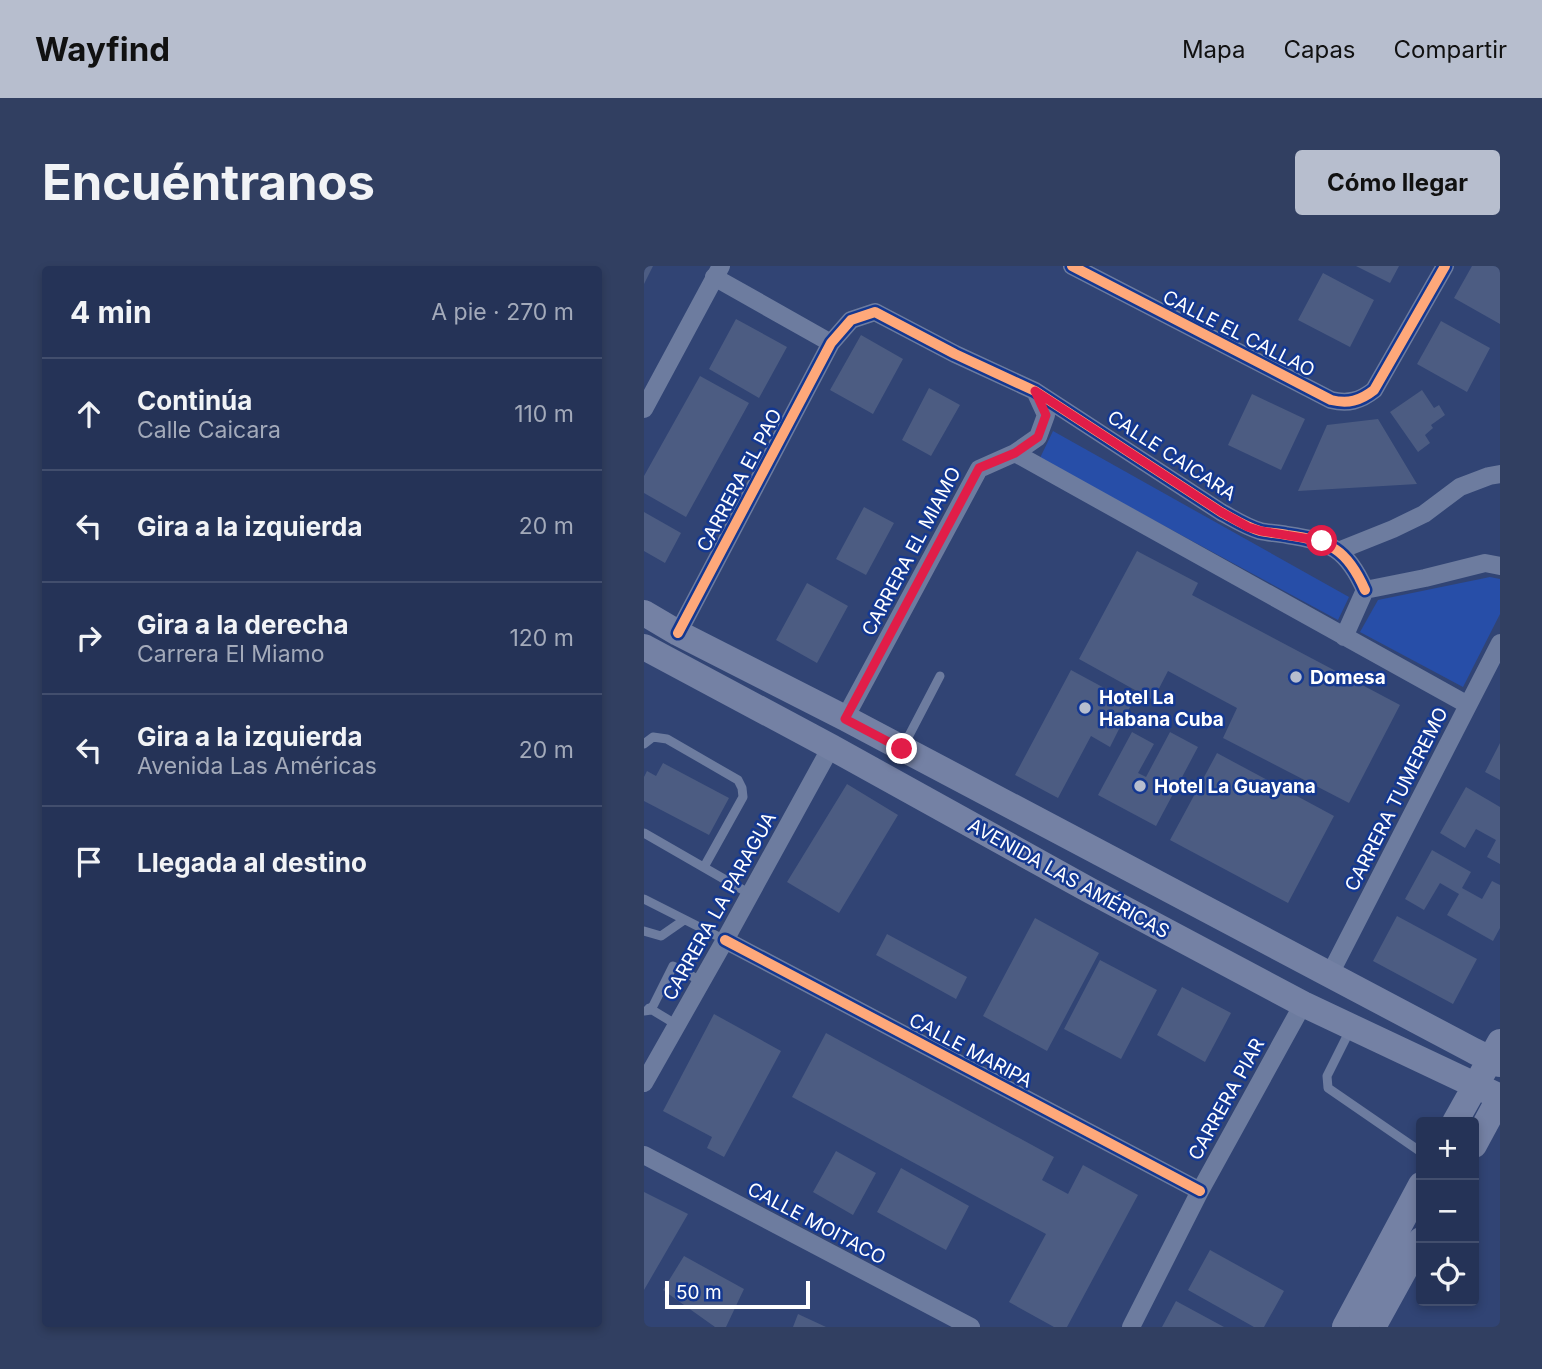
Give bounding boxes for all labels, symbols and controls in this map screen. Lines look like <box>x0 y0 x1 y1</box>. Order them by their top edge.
text: Wayfind <box>35 29 170 69</box>
text: Mapa <box>1182 35 1245 64</box>
text: Capas <box>1283 35 1356 64</box>
text: Compartir <box>1394 35 1507 64</box>
button: Cómo llegar <box>1295 150 1500 215</box>
text: Encuéntranos <box>42 153 375 212</box>
street label: CALLE EL CALLAO <box>1159 285 1319 382</box>
text: 4 min <box>70 294 152 330</box>
text: A pie · 270 m <box>431 298 574 326</box>
text: Continúa <box>137 385 252 416</box>
icon: ahead <box>70 395 108 433</box>
text: 110 m <box>514 400 574 428</box>
street label: CARRERA EL PAO <box>692 405 787 556</box>
street label: CALLE CAICARA <box>1103 405 1240 506</box>
text: Calle Caicara <box>137 416 281 444</box>
street label: CARRERA EL MIAMO <box>857 463 966 640</box>
icon: left <box>70 507 108 545</box>
text: Gira a la izquierda <box>137 511 363 542</box>
text: 20 m <box>519 512 574 540</box>
route start <box>1306 525 1337 556</box>
text: Gira a la derecha <box>137 609 349 640</box>
icon: right <box>70 619 108 657</box>
text: 120 m <box>509 624 574 652</box>
text: Carrera El Miamo <box>137 640 325 668</box>
place label: Domesa <box>1310 666 1386 689</box>
marker: Domesa <box>1288 669 1304 685</box>
place label: Hotel La Habana Cuba <box>1099 686 1224 731</box>
marker: Hotel La Habana Cuba <box>1077 700 1093 716</box>
street label: CARRERA TUMEREMO <box>1340 703 1453 895</box>
text: Gira a la izquierda <box>137 721 363 752</box>
icon: left <box>70 731 108 769</box>
route end <box>886 733 917 764</box>
text: 20 m <box>519 736 574 764</box>
text: Avenida Las Américas <box>137 752 377 780</box>
place label: Hotel La Guayana <box>1154 775 1316 798</box>
marker: Hotel La Guayana <box>1132 778 1148 794</box>
street label: CARRERA LA PARAGUA <box>658 808 781 1005</box>
street label: AVENIDA LAS AMÉRICAS <box>964 813 1174 943</box>
icon: arrive <box>70 843 108 881</box>
text: Llegada al destino <box>137 847 367 878</box>
street label: CALLE MARIPA <box>905 1008 1036 1093</box>
street label: CARRERA PIAR <box>1183 1034 1269 1164</box>
map controls <box>1416 1117 1479 1306</box>
button: + <box>1416 1117 1479 1180</box>
street label: CALLE MOITACO <box>744 1177 890 1270</box>
button: − <box>1416 1180 1479 1243</box>
button: locate <box>1416 1243 1479 1306</box>
scale bar <box>665 1278 810 1310</box>
text: 50 m <box>676 1281 722 1304</box>

